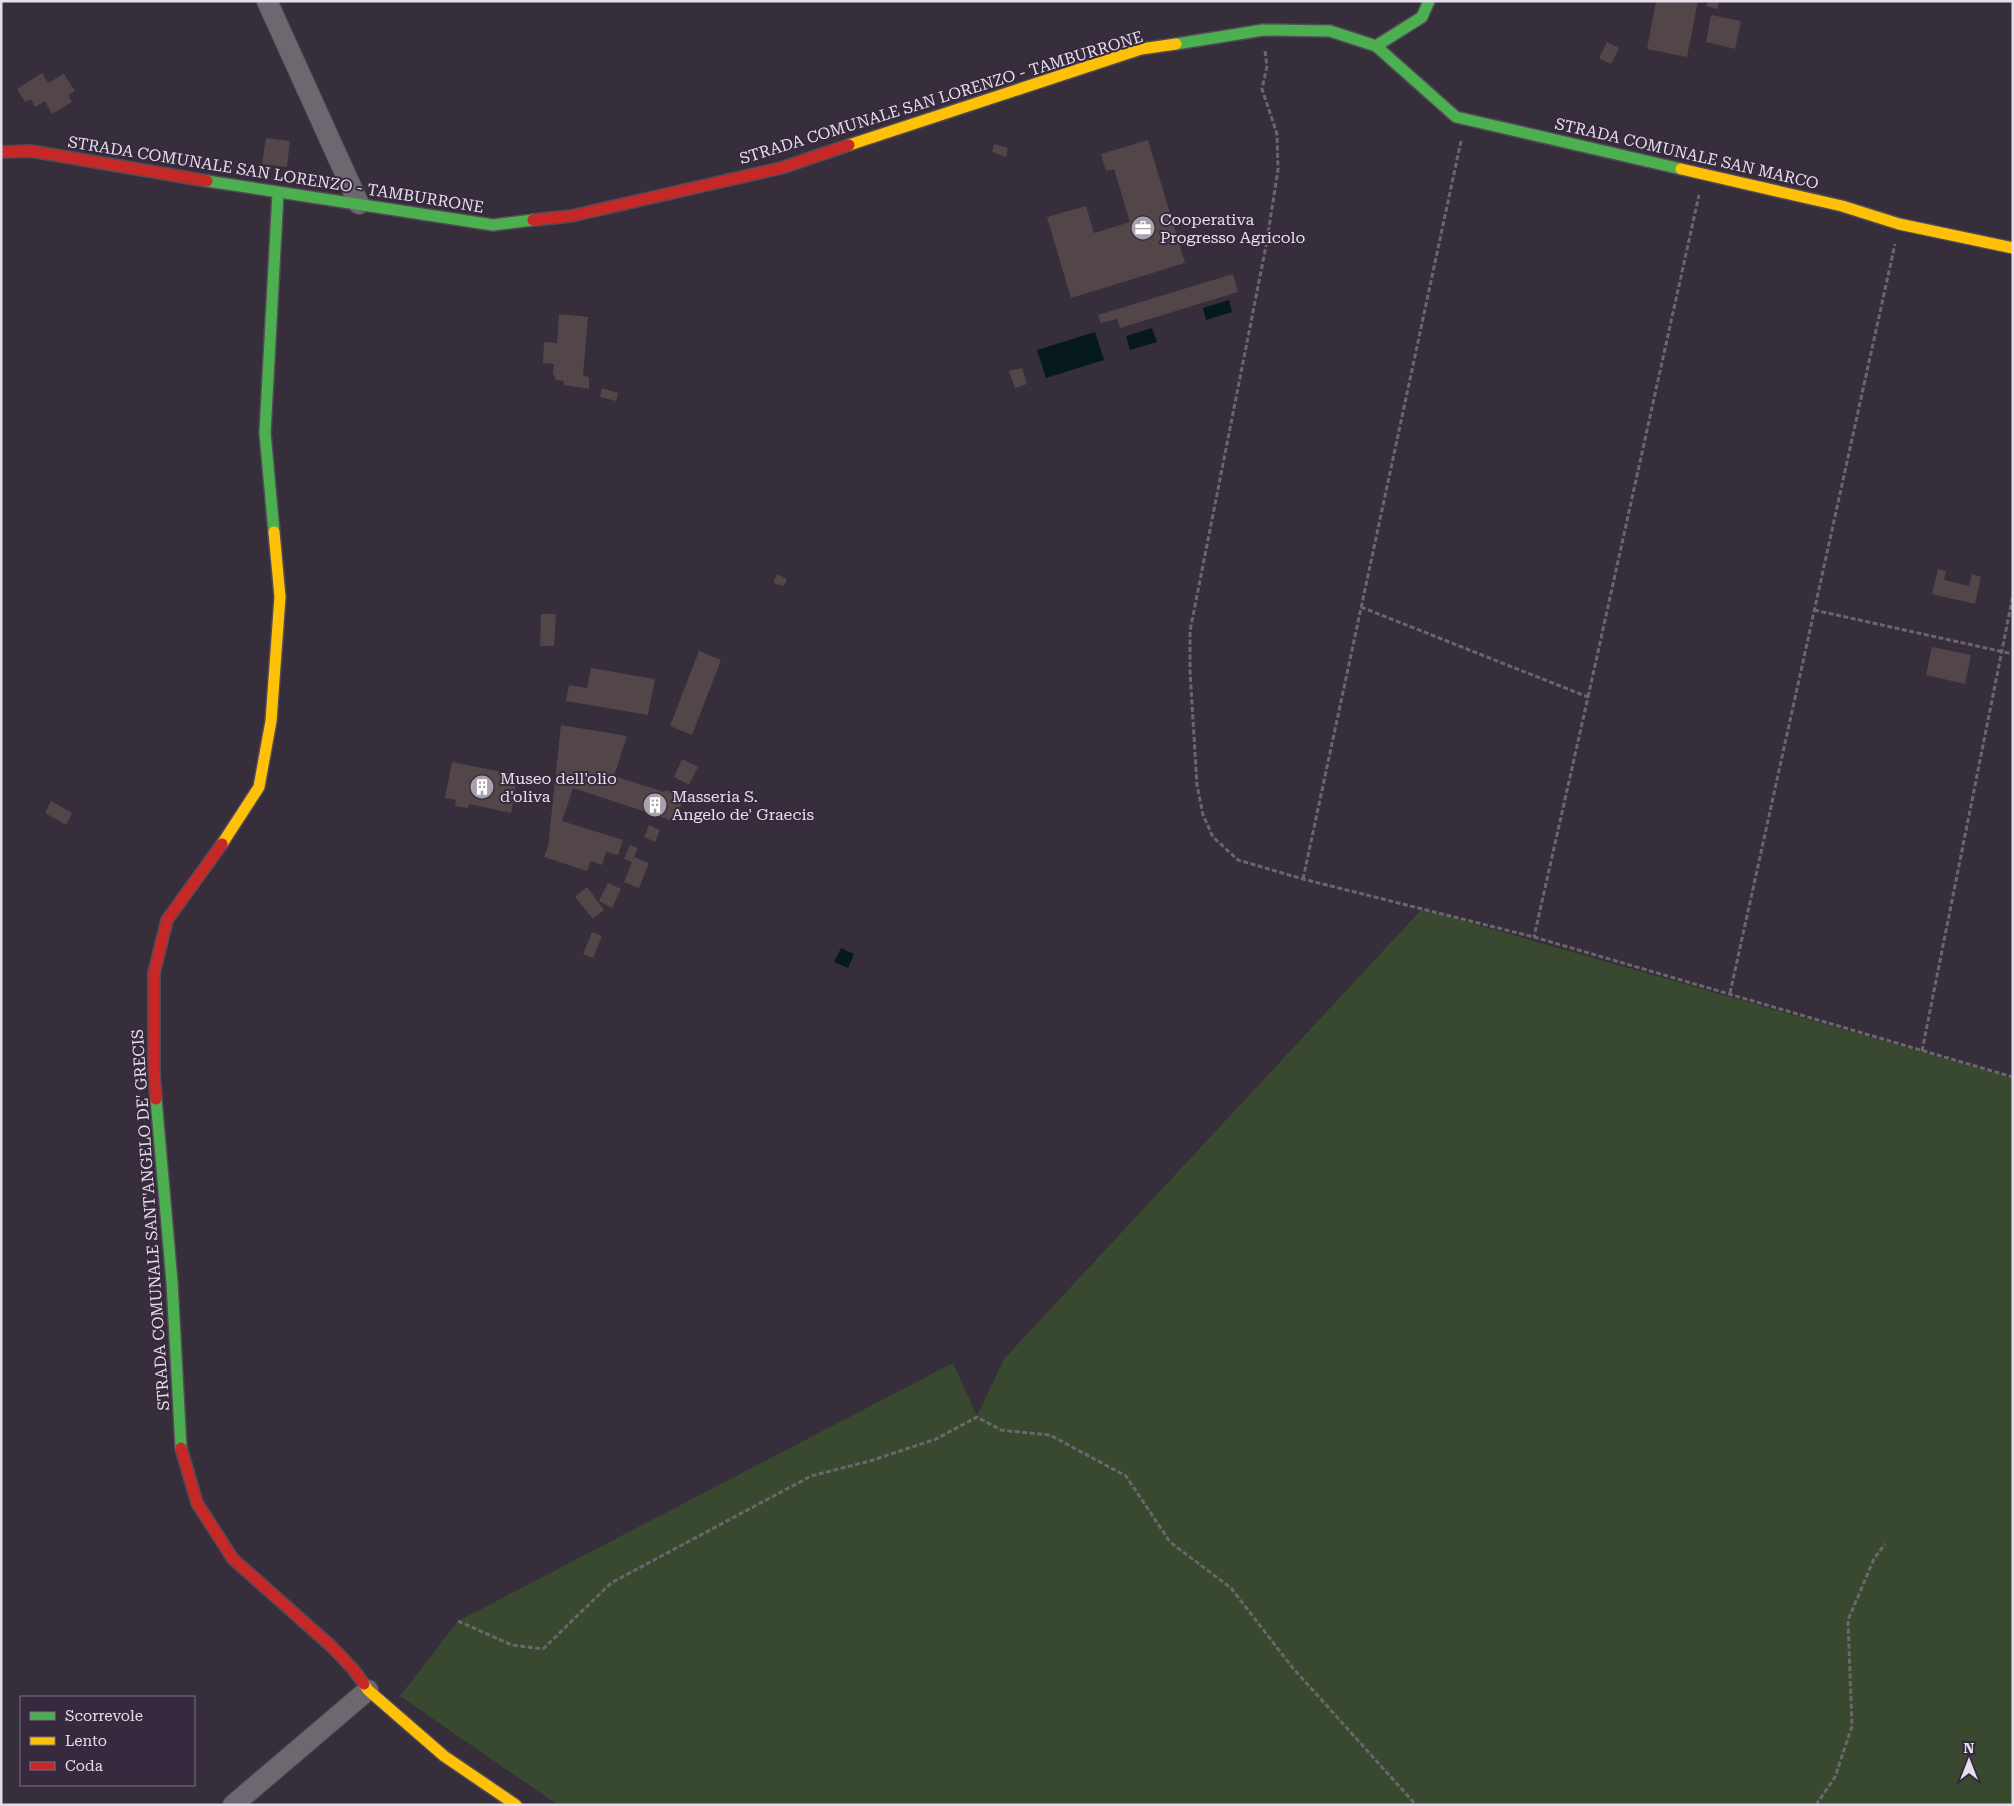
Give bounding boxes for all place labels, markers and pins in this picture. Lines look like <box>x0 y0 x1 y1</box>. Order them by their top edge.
place label: Cooperativa Progresso Agricolo <box>1160 210 1306 247</box>
office icon: Cooperativa Progresso Agricolo <box>1130 215 1156 241</box>
place label: Museo dell'olio d'oliva <box>500 769 617 806</box>
building icon: Museo dell'olio d'oliva <box>469 774 495 800</box>
place label: Masseria S. Angelo de' Graecis <box>672 787 815 824</box>
building icon: Masseria S. Angelo de' Graecis <box>642 792 668 818</box>

